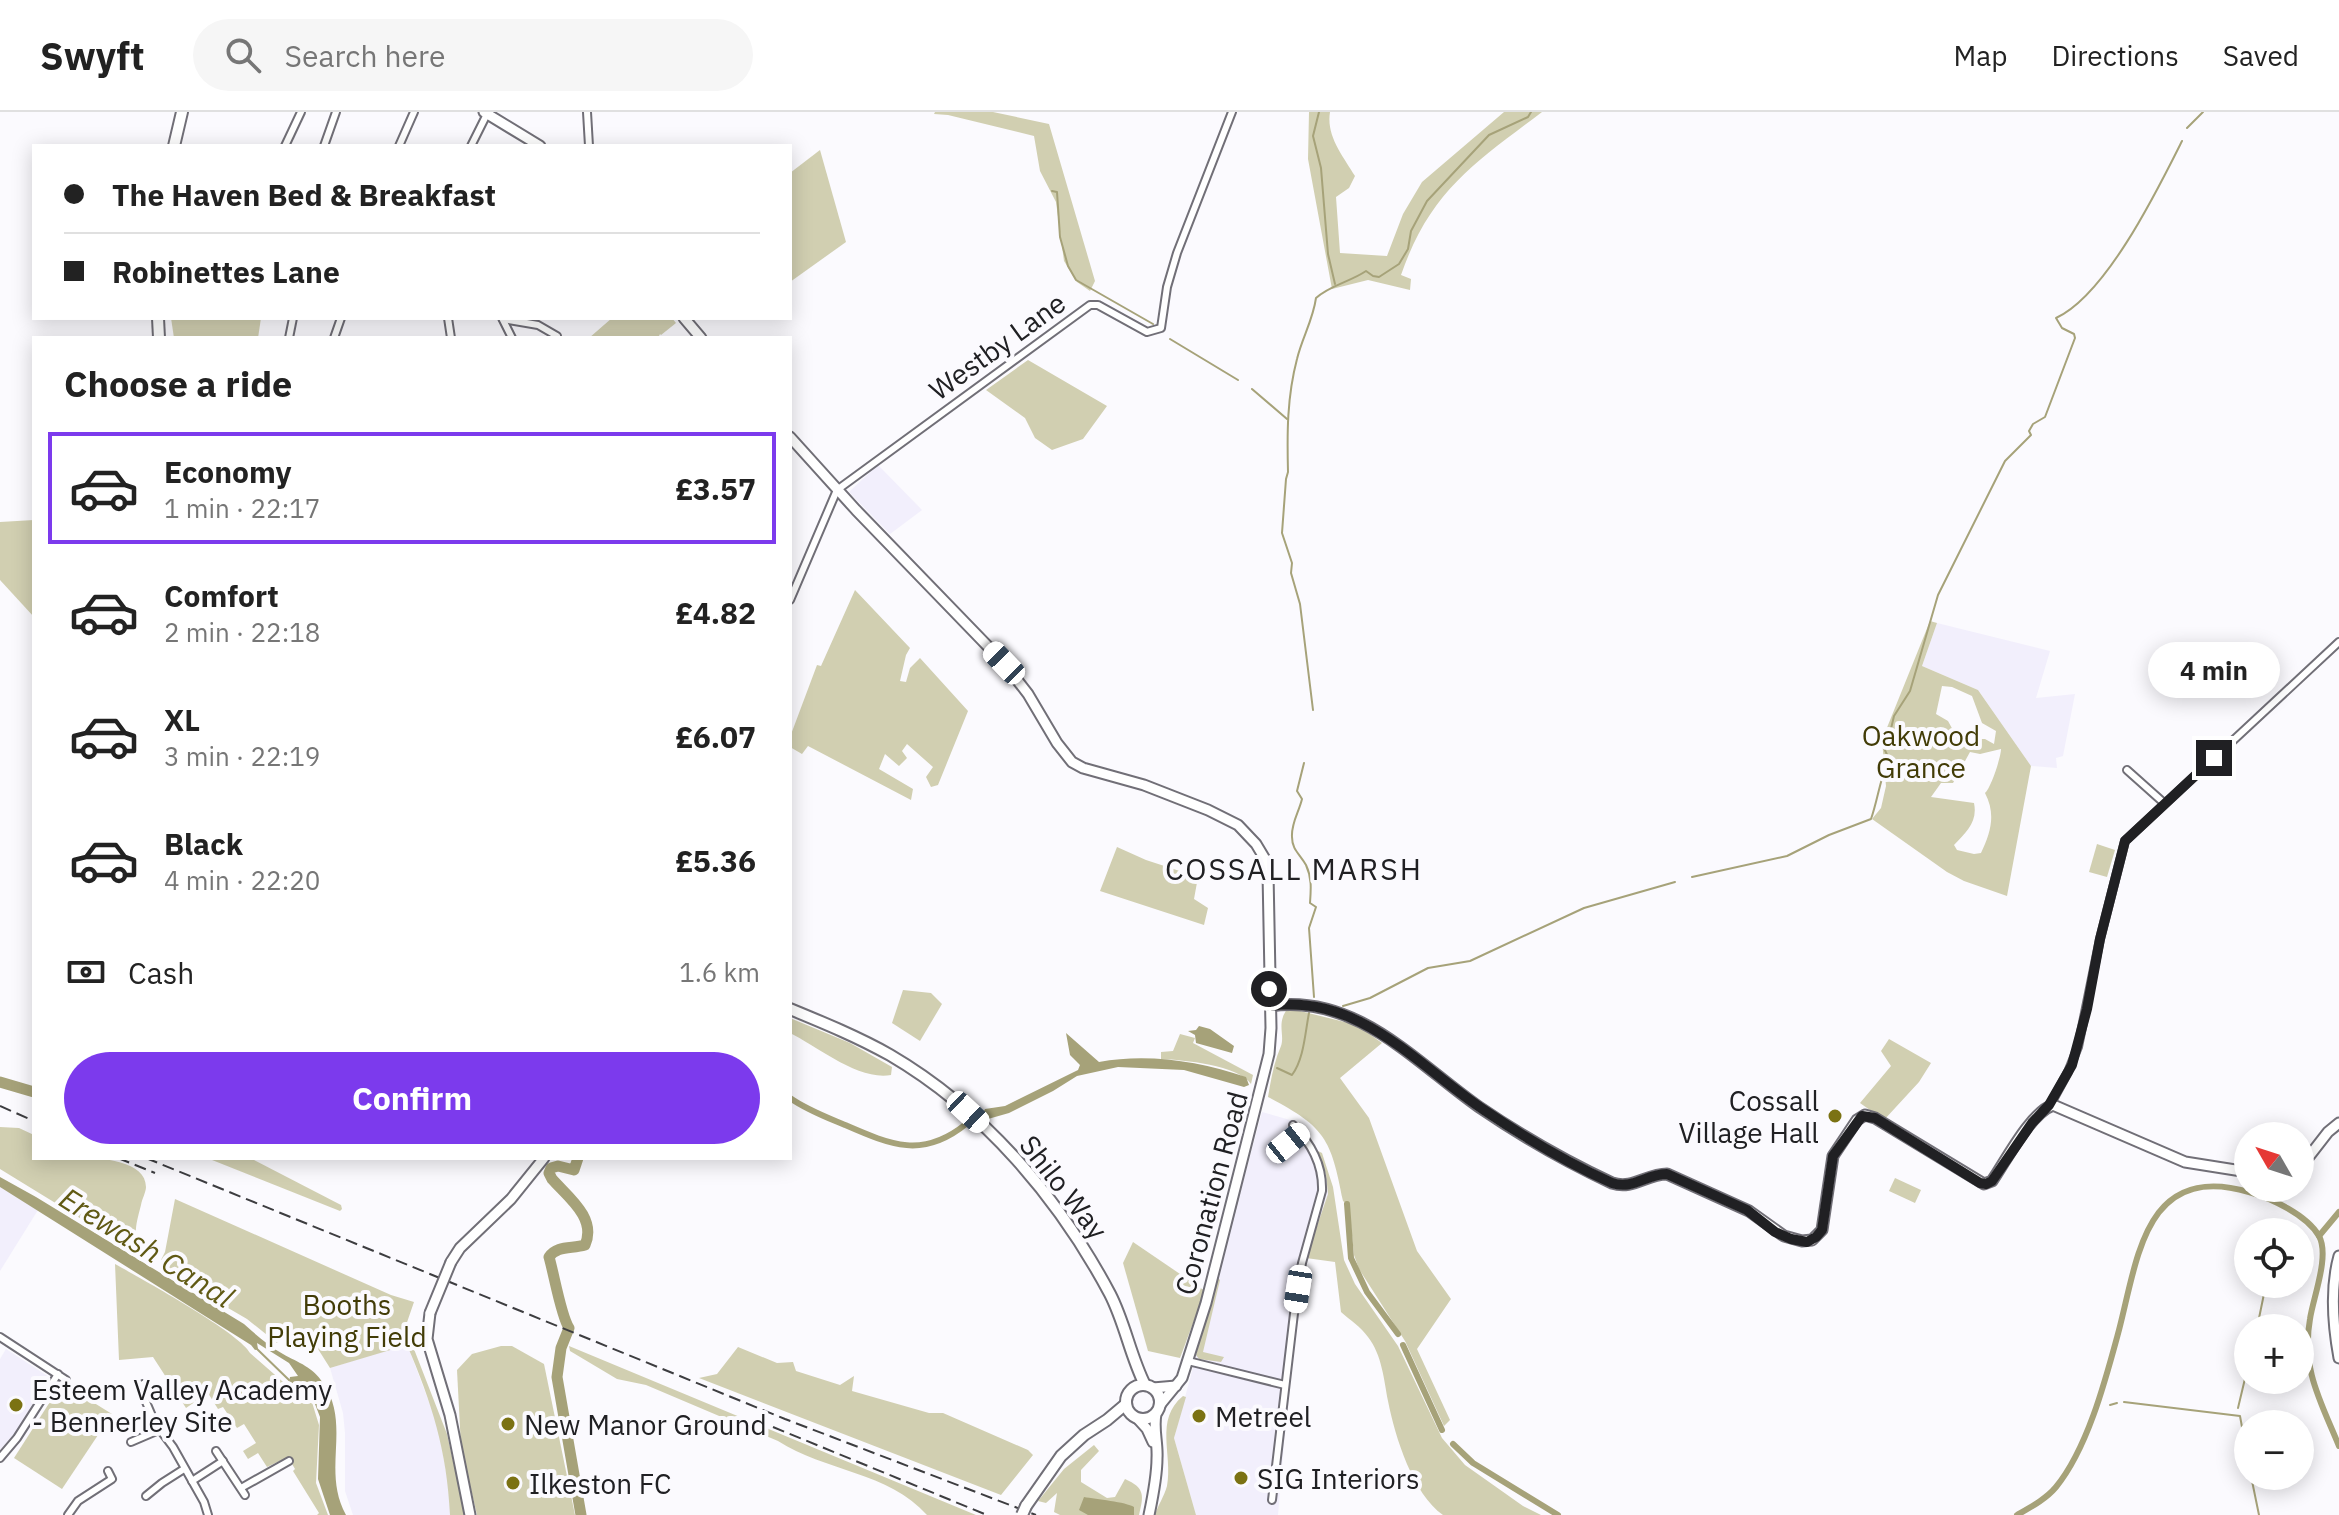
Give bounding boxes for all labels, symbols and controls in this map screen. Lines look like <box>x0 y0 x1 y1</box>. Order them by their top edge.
search box <box>193 19 753 91</box>
text: Swyft <box>40 31 145 80</box>
icon: search <box>221 33 265 77</box>
text: Search here <box>285 36 445 75</box>
text: Map <box>1953 37 2007 74</box>
text: Directions <box>2051 37 2179 74</box>
text: Saved <box>2223 37 2299 74</box>
text: The Haven Bed & Breakfast <box>112 175 496 214</box>
text: Robinettes Lane <box>112 252 340 291</box>
street label: Westby Lane <box>921 284 1073 408</box>
text: Choose a ride <box>64 360 292 407</box>
icon: car <box>68 452 140 524</box>
text: Economy <box>164 452 292 491</box>
text: £3.57 <box>675 469 756 508</box>
text: 1 min · 22:17 <box>164 491 320 525</box>
icon: car <box>68 576 140 648</box>
text: Comfort <box>164 576 279 615</box>
text: £4.82 <box>675 593 756 632</box>
text: 2 min · 22:18 <box>164 615 320 649</box>
car <box>979 637 1029 689</box>
callout: 4 min <box>2148 642 2280 698</box>
text: 4 min <box>2180 653 2248 687</box>
icon: car <box>68 700 140 772</box>
text: XL <box>164 700 200 739</box>
text: £6.07 <box>675 717 756 756</box>
park label: Oakwood Grance <box>1862 717 1980 786</box>
text: 3 min · 22:19 <box>164 739 320 773</box>
route end <box>2196 740 2232 776</box>
icon: car <box>68 824 140 896</box>
text: Black <box>164 824 243 863</box>
text: £5.36 <box>675 841 756 880</box>
district label: COSSALL MARSH <box>1165 849 1423 888</box>
text: 4 min · 22:20 <box>164 863 320 897</box>
icon: cash <box>64 950 108 994</box>
text: Cash <box>128 953 194 992</box>
text: 1.6 km <box>679 955 760 989</box>
route start <box>1251 971 1287 1007</box>
button: Confirm <box>64 1052 760 1144</box>
place label: Cossall Village Hall <box>1678 1082 1819 1151</box>
car <box>942 1087 994 1137</box>
street label: Coronation Road <box>1166 1087 1256 1299</box>
marker: Cossall Village Hall <box>1826 1107 1844 1125</box>
car <box>1262 1119 1314 1167</box>
north arrow <box>2234 1122 2314 1202</box>
map controls <box>2234 1122 2314 1490</box>
street label: Shilo Way <box>1012 1127 1116 1247</box>
water label: Erewash Canal <box>53 1178 241 1316</box>
button: locate <box>2234 1218 2314 1298</box>
car <box>1282 1263 1314 1315</box>
park label: Booths Playing Field <box>267 1286 427 1355</box>
button: + <box>2234 1314 2314 1394</box>
place label: Esteem Valley Academy - Bennerley Site <box>32 1371 332 1440</box>
marker: Esteem Valley Academy - Bennerley Site <box>7 1396 25 1414</box>
place label: Metreel <box>1215 1398 1311 1435</box>
place label: New Manor Ground <box>524 1406 767 1443</box>
marker: Metreel <box>1190 1407 1208 1425</box>
button: − <box>2234 1410 2314 1490</box>
marker: New Manor Ground <box>499 1415 517 1433</box>
place label: SIG Interiors <box>1257 1460 1420 1497</box>
place label: Ilkeston FC <box>529 1465 671 1502</box>
marker: SIG Interiors <box>1232 1469 1250 1487</box>
marker: Ilkeston FC <box>504 1474 522 1492</box>

